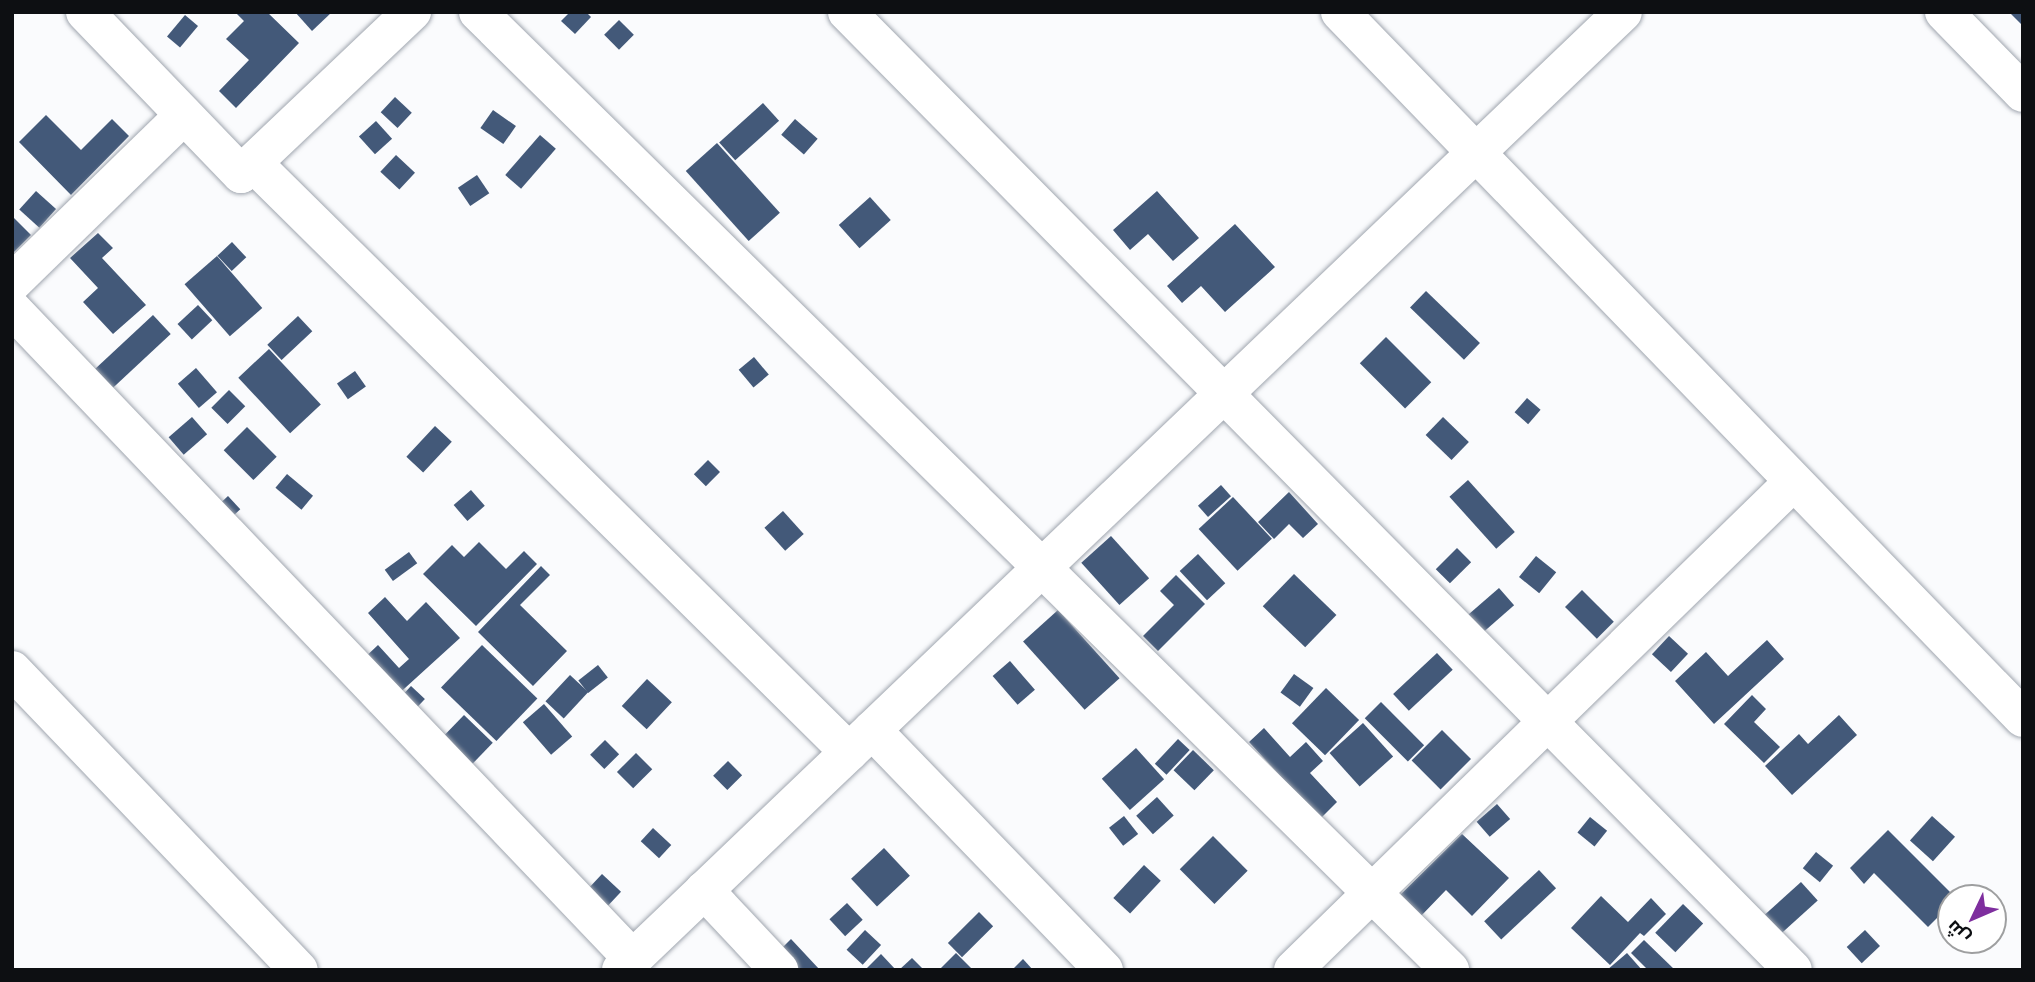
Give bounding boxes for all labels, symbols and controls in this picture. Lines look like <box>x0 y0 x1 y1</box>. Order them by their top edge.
north arrow <box>1937 884 2007 954</box>
text: ش <box>1941 915 1975 949</box>

